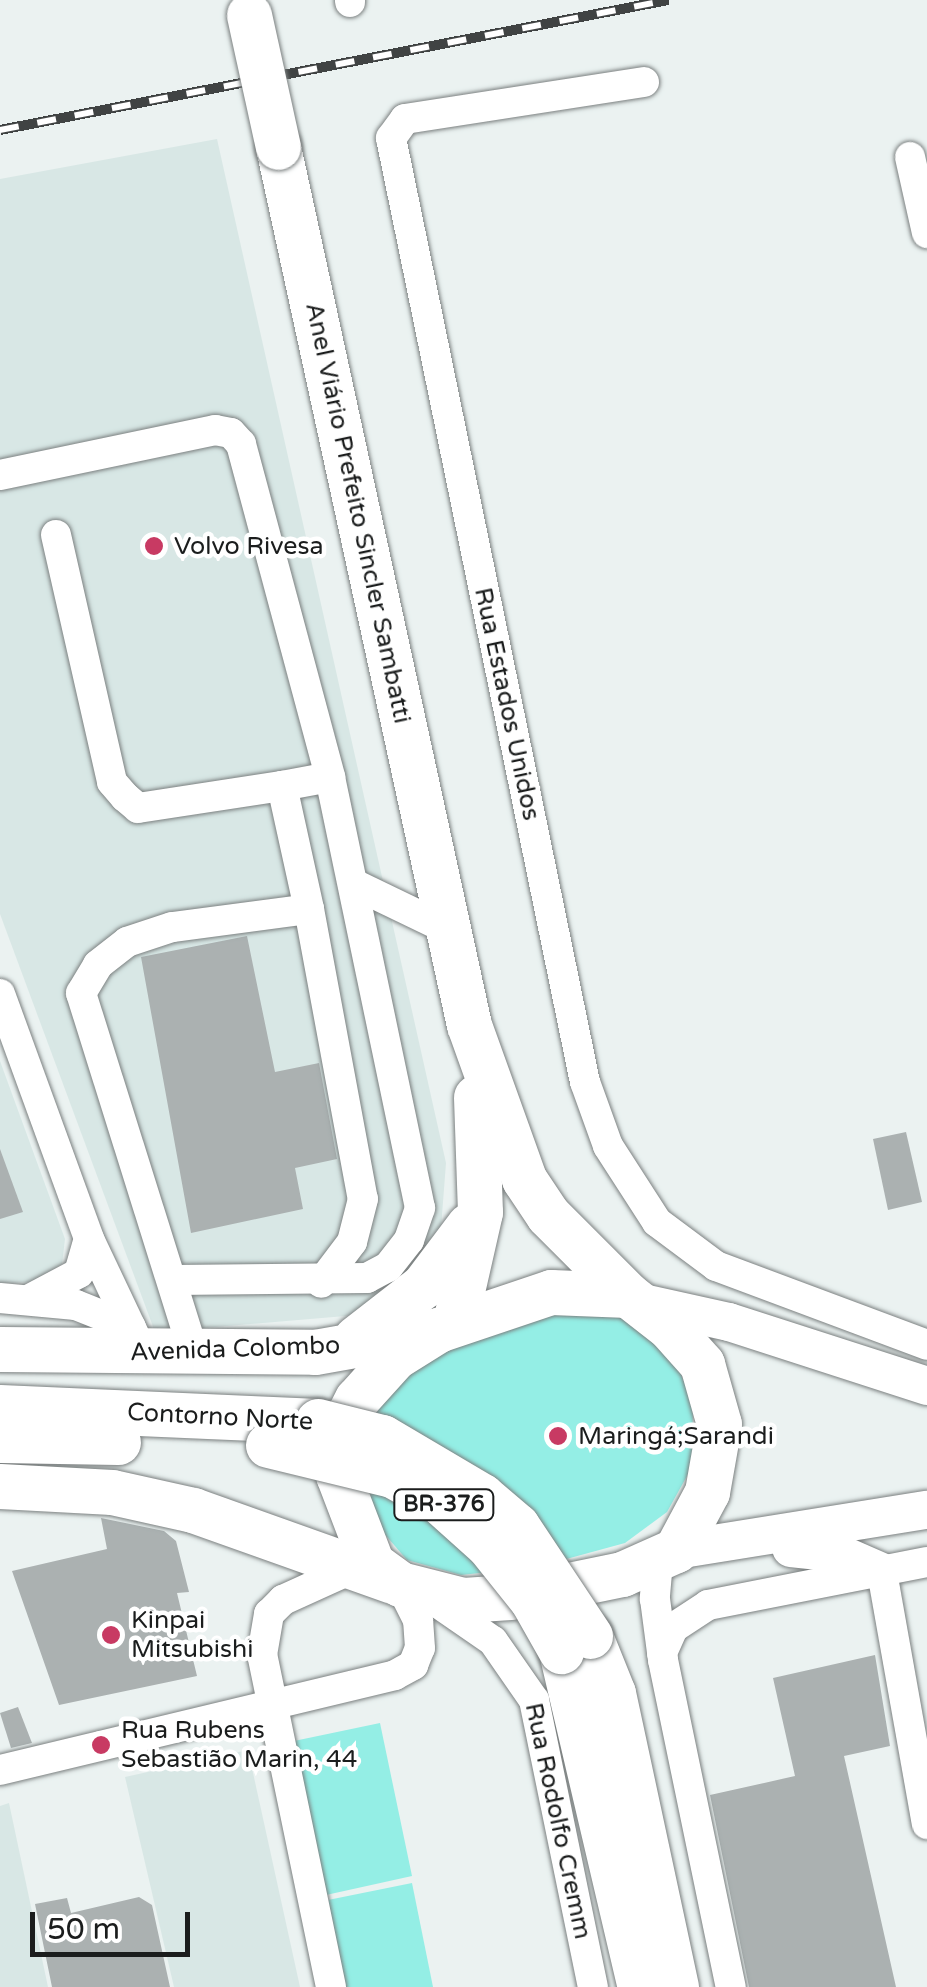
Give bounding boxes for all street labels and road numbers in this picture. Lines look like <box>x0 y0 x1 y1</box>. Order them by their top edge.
street label: Anel Viário Prefeito Sincler Sambatti <box>299 300 417 726</box>
street label: Rua Estados Unidos <box>468 585 546 823</box>
street label: Avenida Colombo <box>129 1330 341 1368</box>
street label: Contorno Norte <box>126 1397 314 1437</box>
road number: BR-376 <box>392 1488 496 1522</box>
street label: Rua Rodolfo Cremm <box>518 1700 598 1942</box>

